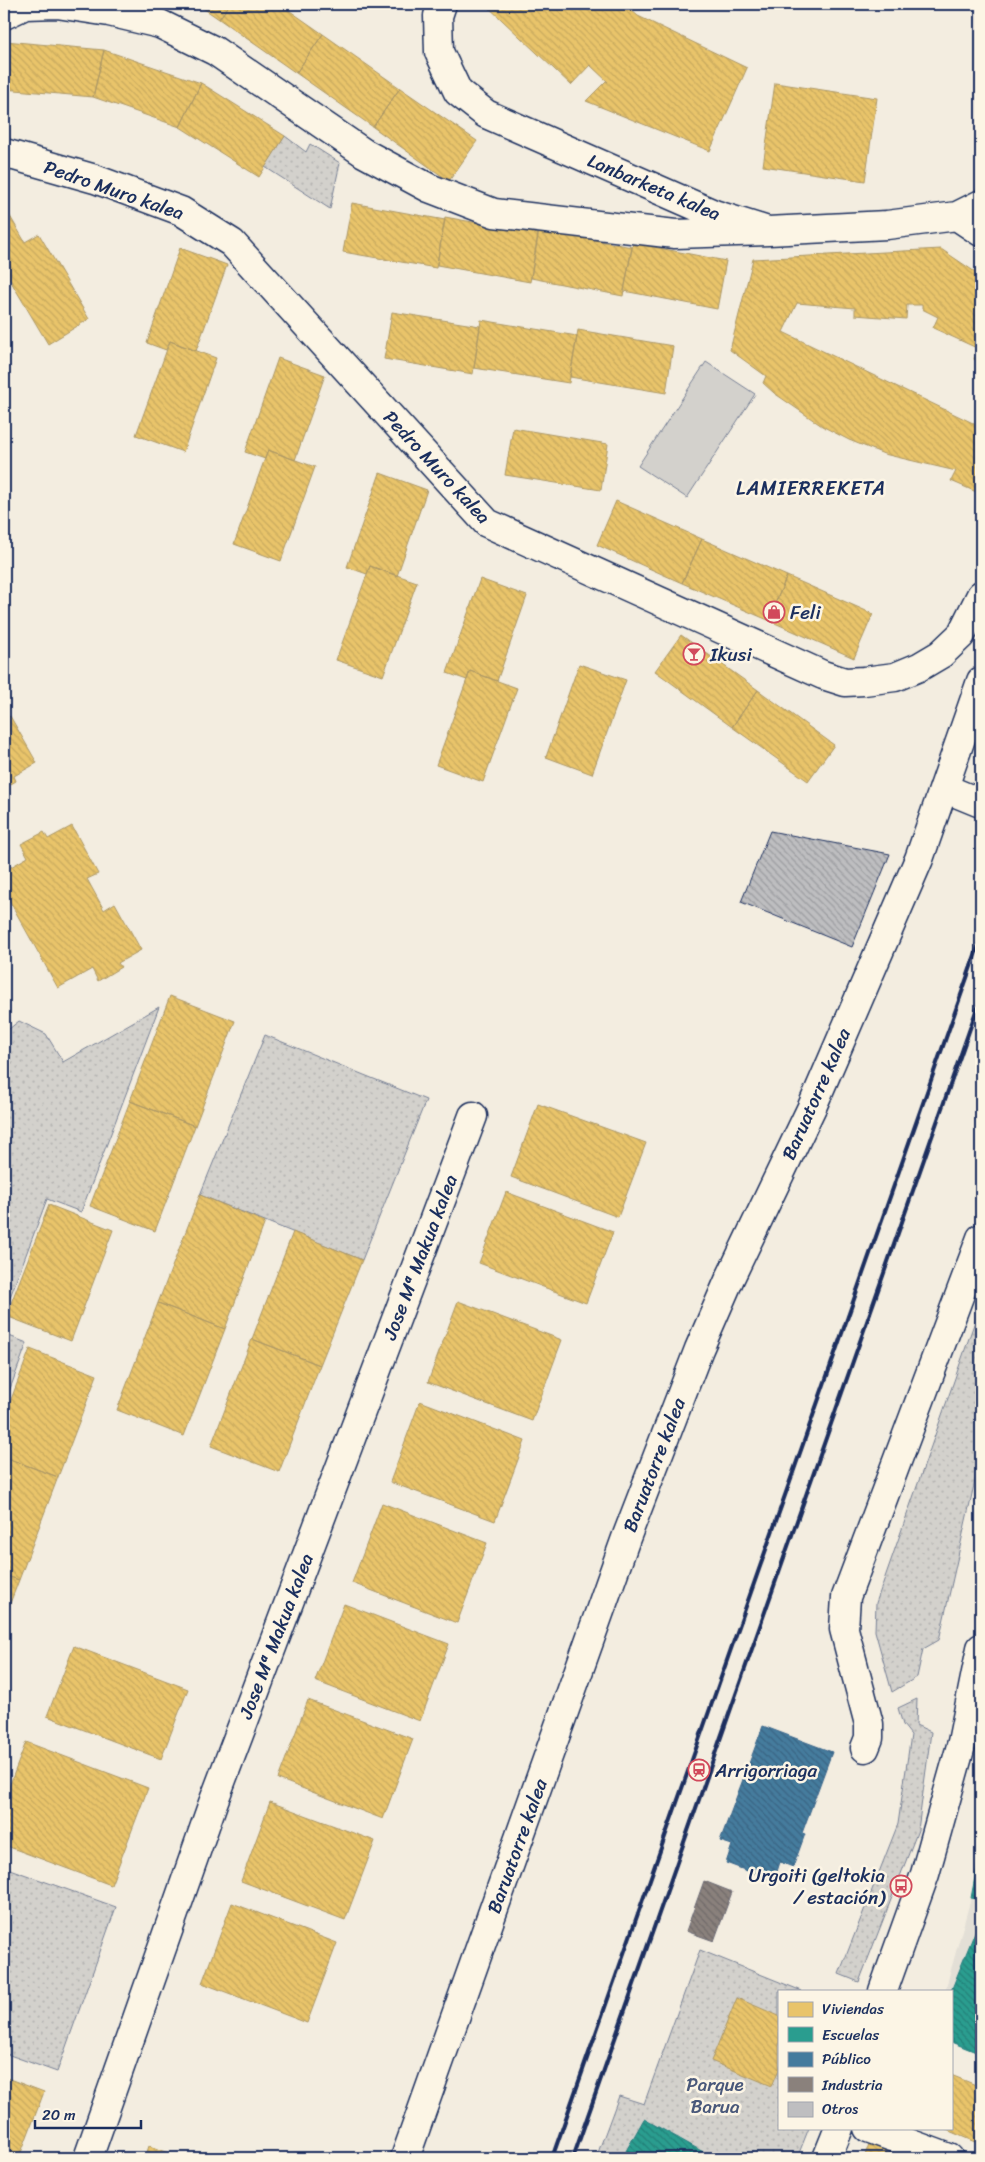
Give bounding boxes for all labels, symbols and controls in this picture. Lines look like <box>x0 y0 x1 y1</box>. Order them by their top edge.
street label: Lanbarketa kalea <box>582 144 726 230</box>
street label: Pedro Muro kalea <box>39 151 189 230</box>
street label: Pedro Muro kalea <box>375 402 499 532</box>
district label: LAMIERREKETA <box>736 471 886 506</box>
place label: Feli <box>790 596 822 629</box>
shop icon: Feli <box>762 600 786 624</box>
place label: Ikusi <box>709 638 753 671</box>
bar icon: Ikusi <box>682 642 706 666</box>
street label: Baruatorre kalea <box>772 1022 860 1165</box>
street label: Jose Mª Makua kalea <box>373 1169 467 1345</box>
street label: Baruatorre kalea <box>613 1393 695 1537</box>
street label: Jose Mª Makua kalea <box>229 1548 323 1724</box>
place label: Arrigorriaga <box>714 1754 817 1787</box>
station icon: Arrigorriaga <box>687 1758 711 1782</box>
street label: Baruatorre kalea <box>477 1773 557 1918</box>
place label: Urgoiti (geltokia / estación) <box>749 1859 886 1914</box>
bus stop icon: Urgoiti (geltokia / estación) <box>889 1874 913 1898</box>
legend <box>778 1990 952 2130</box>
text: Viviendas <box>822 1996 884 2022</box>
text: Escuelas <box>822 2022 879 2048</box>
text: Público <box>822 2046 871 2072</box>
park label: Parque Barua <box>686 2068 744 2123</box>
text: Industria <box>821 2072 883 2098</box>
text: Otros <box>822 2096 859 2122</box>
scale bar <box>35 2097 141 2129</box>
text: 20 m <box>42 2102 76 2128</box>

